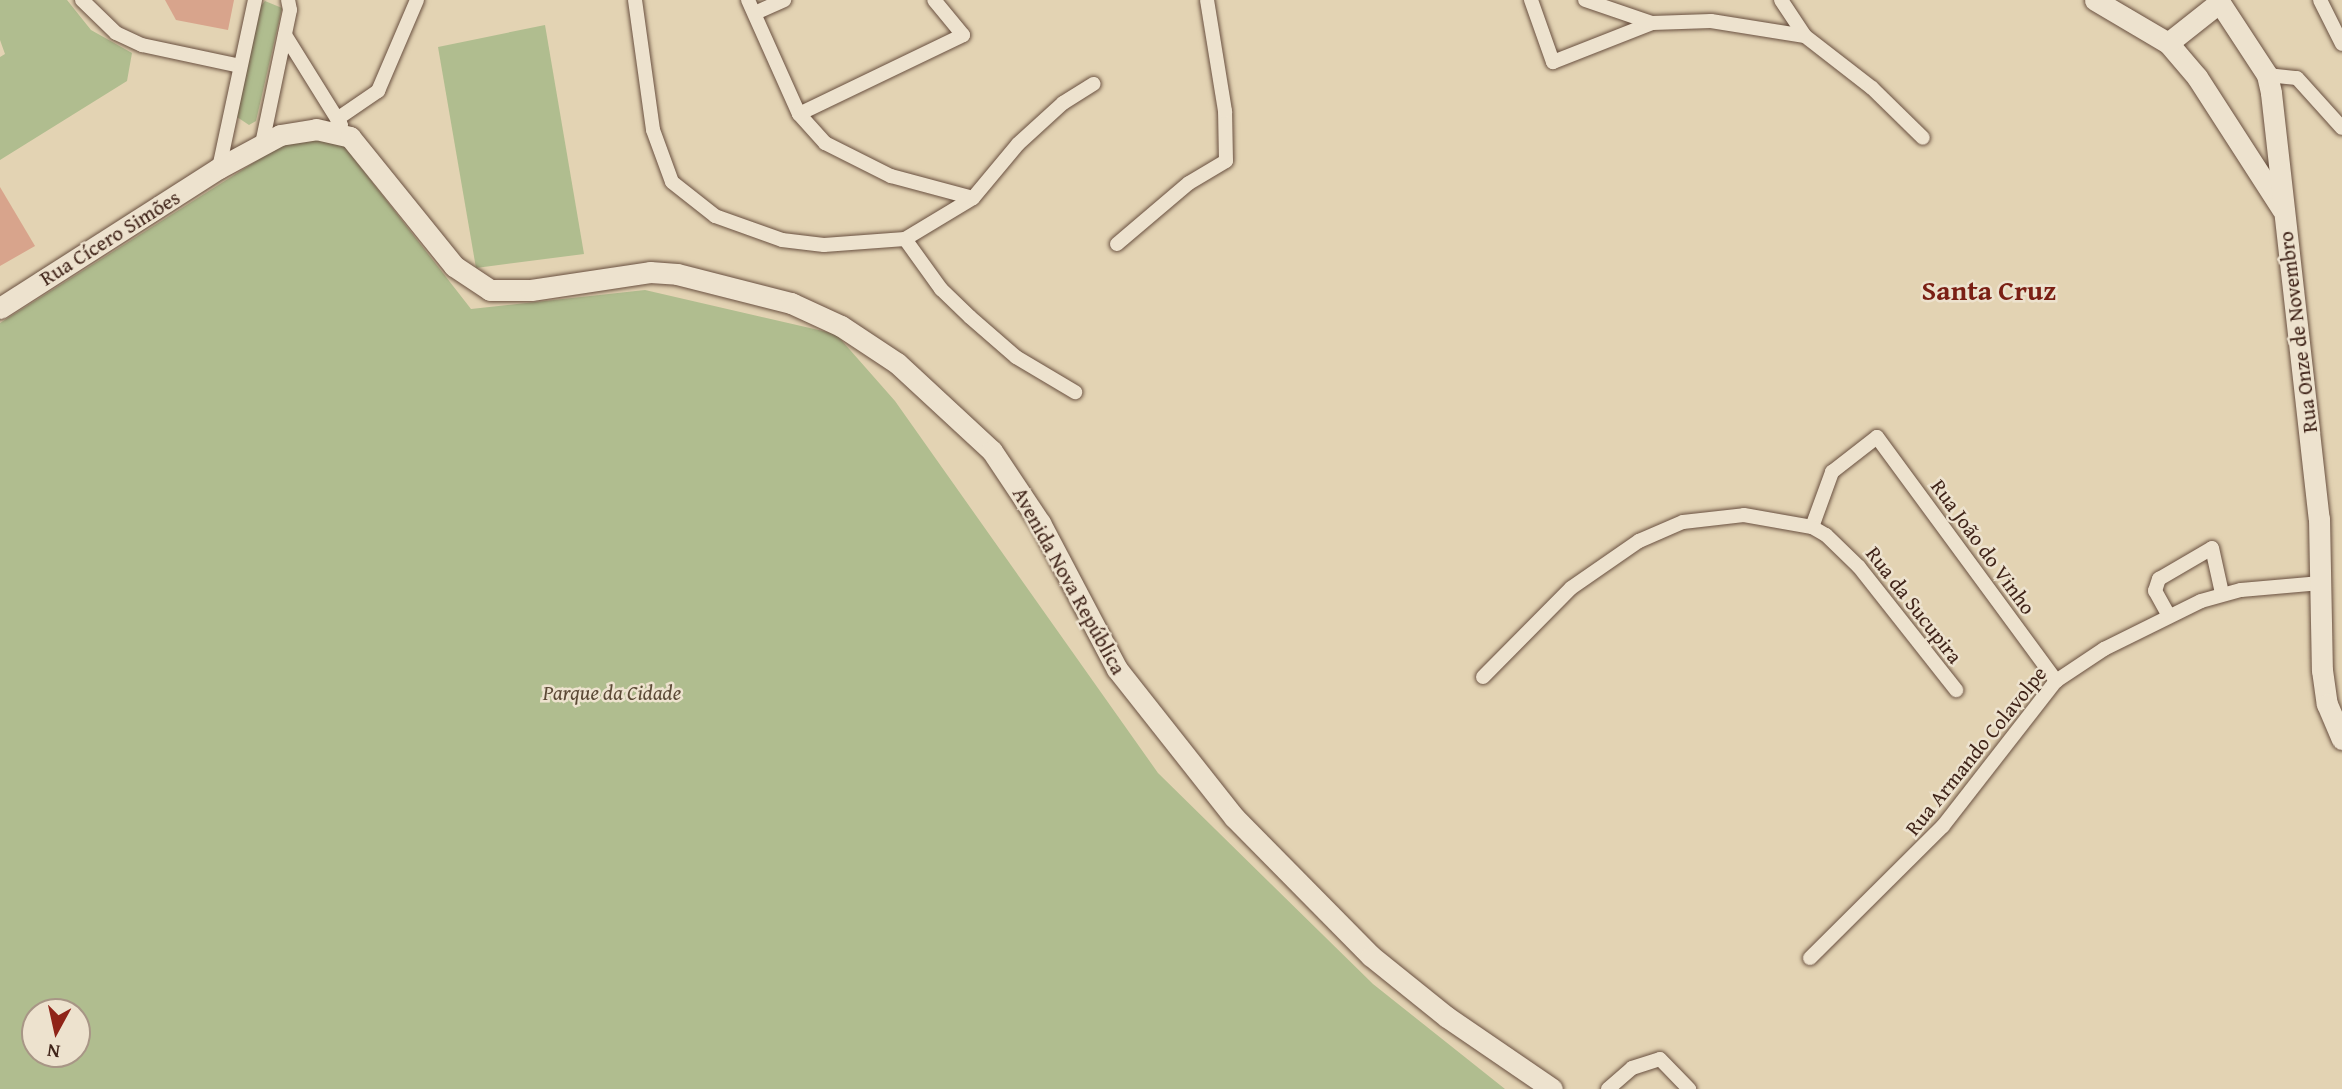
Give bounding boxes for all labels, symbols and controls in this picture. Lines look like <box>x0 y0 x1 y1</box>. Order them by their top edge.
street label: Rua Cícero Simões <box>35 185 185 291</box>
street label: Rua Onze de Novembro <box>2273 230 2323 434</box>
district label: Santa Cruz <box>1922 273 2056 307</box>
street label: Rua João do Vinho <box>1925 474 2041 620</box>
street label: Avenida Nova República <box>1007 483 1131 679</box>
street label: Rua da Sucupira <box>1860 541 1968 669</box>
street label: Rua Armando Colavolpe <box>1900 661 2052 841</box>
park label: Parque da Cidade <box>543 680 681 706</box>
north arrow <box>21 998 91 1068</box>
text: N <box>45 1037 62 1067</box>

